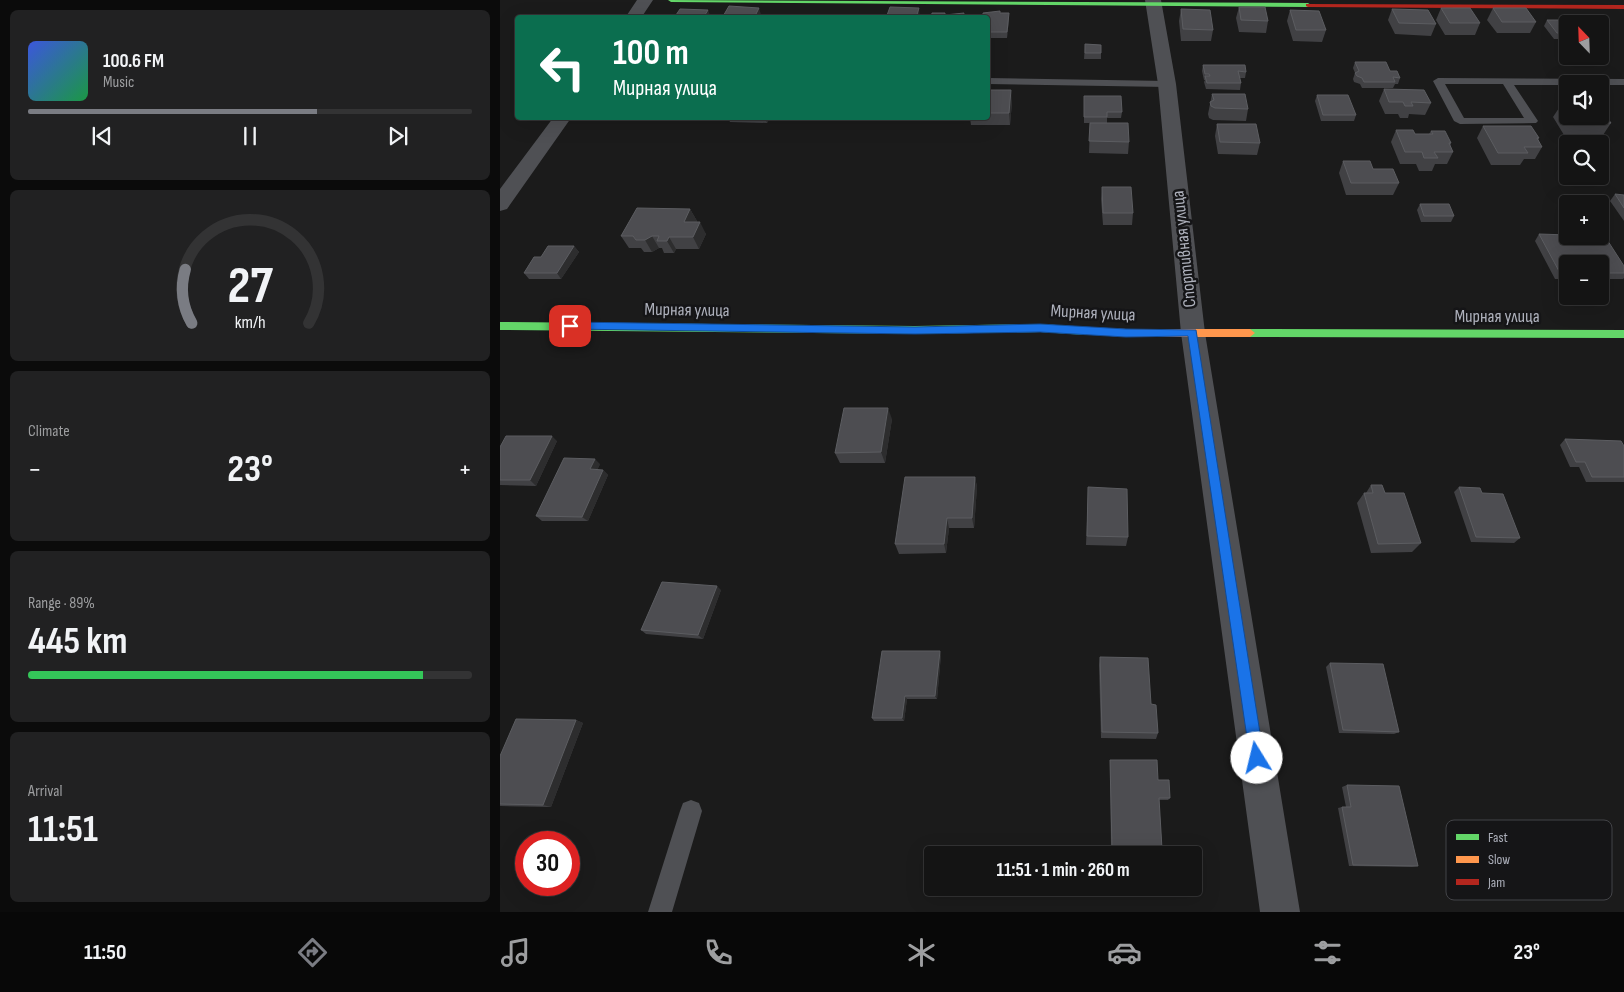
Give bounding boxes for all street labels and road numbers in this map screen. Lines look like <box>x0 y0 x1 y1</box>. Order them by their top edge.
street label: Спортивная улица <box>1167 189 1201 308</box>
street label: Мирная улица <box>644 299 730 321</box>
street label: Мирная улица <box>1050 300 1136 326</box>
street label: Мирная улица <box>1454 306 1540 327</box>

